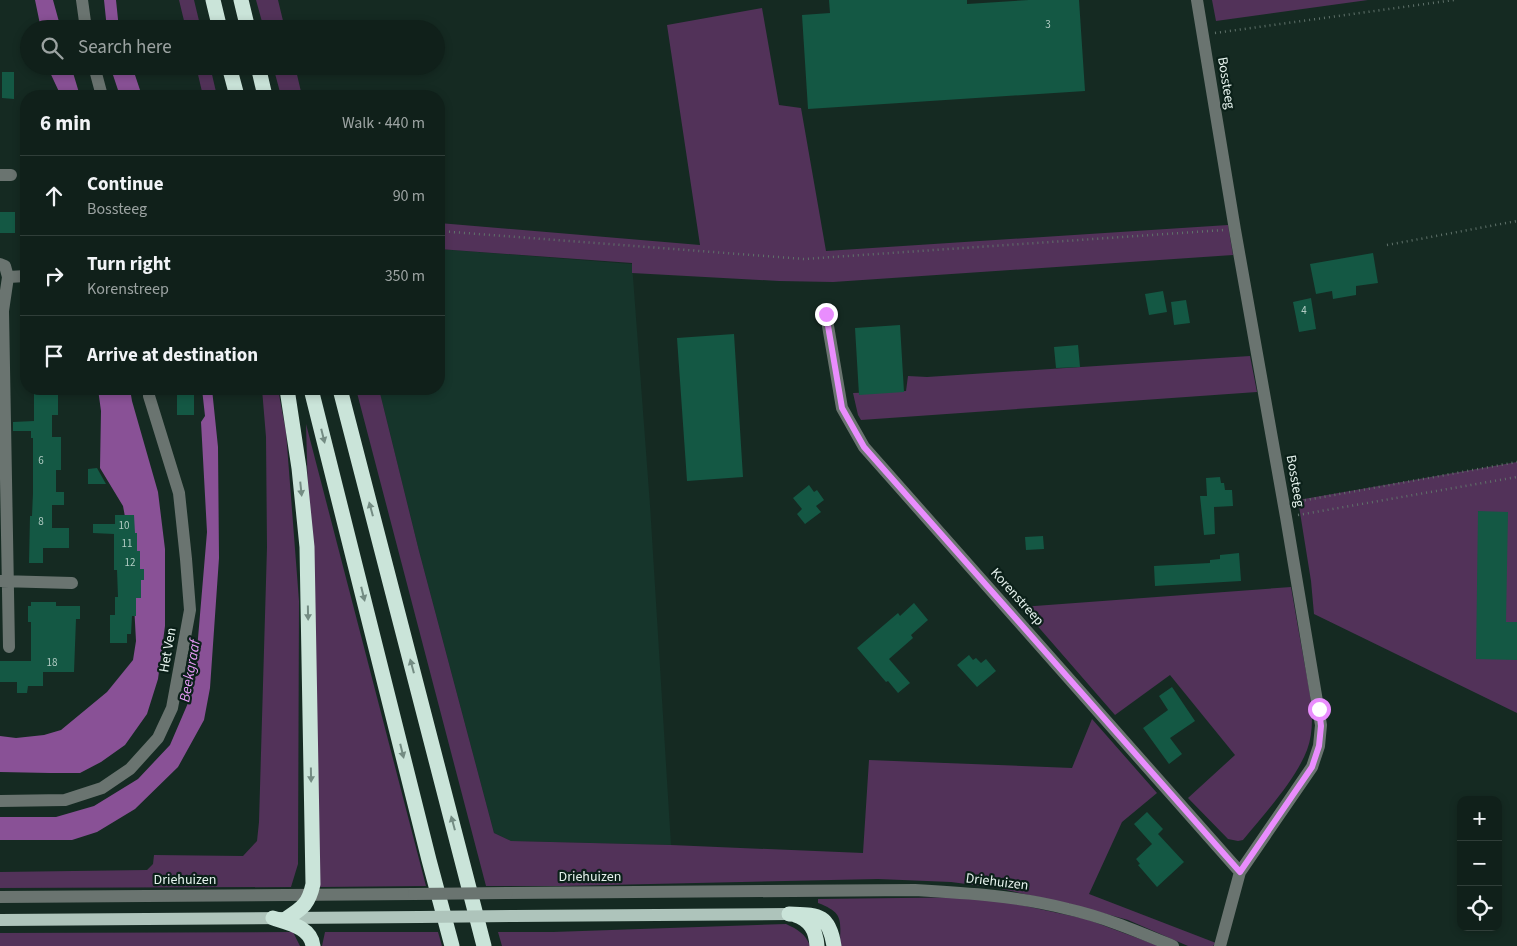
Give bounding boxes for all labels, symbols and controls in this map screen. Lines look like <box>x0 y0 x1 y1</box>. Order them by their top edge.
house number: 3 <box>1045 17 1051 32</box>
search box <box>20 20 445 75</box>
icon: search <box>38 34 66 62</box>
text: Search here <box>78 34 172 61</box>
street label: Bossteeg <box>1212 55 1240 111</box>
text: 6 min <box>40 108 91 138</box>
text: Walk · 440 m <box>342 112 425 134</box>
text: Continue <box>87 171 164 198</box>
icon: ahead <box>40 182 68 210</box>
text: 90 m <box>393 185 425 207</box>
text: Bossteeg <box>87 198 147 220</box>
text: Turn right <box>87 251 171 278</box>
icon: right <box>40 262 68 290</box>
text: 350 m <box>385 265 425 287</box>
text: Korenstreep <box>87 278 169 300</box>
route end <box>815 303 838 326</box>
house number: 4 <box>1301 303 1307 318</box>
icon: arrive <box>40 342 68 370</box>
text: Arrive at destination <box>87 342 258 369</box>
one-way arrow <box>319 428 327 444</box>
house number: 6 <box>38 453 44 468</box>
street label: Bossteeg <box>1281 453 1309 509</box>
one-way arrow <box>297 481 305 497</box>
one-way arrow <box>367 501 375 516</box>
house number: 8 <box>38 514 44 529</box>
house number: 10 <box>119 518 129 533</box>
house number: 11 <box>122 536 132 551</box>
house number: 12 <box>125 555 135 570</box>
street label: Korenstreep <box>986 564 1049 630</box>
one-way arrow <box>359 586 367 601</box>
one-way arrow <box>304 605 312 621</box>
street label: Het Ven <box>154 626 182 674</box>
water label: Beekgraaf <box>174 636 206 704</box>
house number: 18 <box>47 655 58 670</box>
one-way arrow <box>408 658 416 673</box>
route start <box>1308 698 1331 721</box>
one-way arrow <box>398 744 406 759</box>
one-way arrow <box>307 768 315 784</box>
map controls <box>1457 796 1502 931</box>
button: + <box>1457 796 1502 841</box>
one-way arrow <box>448 816 456 831</box>
button: − <box>1457 841 1502 886</box>
street label: Driehuizen <box>559 867 621 887</box>
street label: Driehuizen <box>965 868 1029 896</box>
street label: Driehuizen <box>154 870 216 890</box>
button: locate <box>1457 886 1502 931</box>

